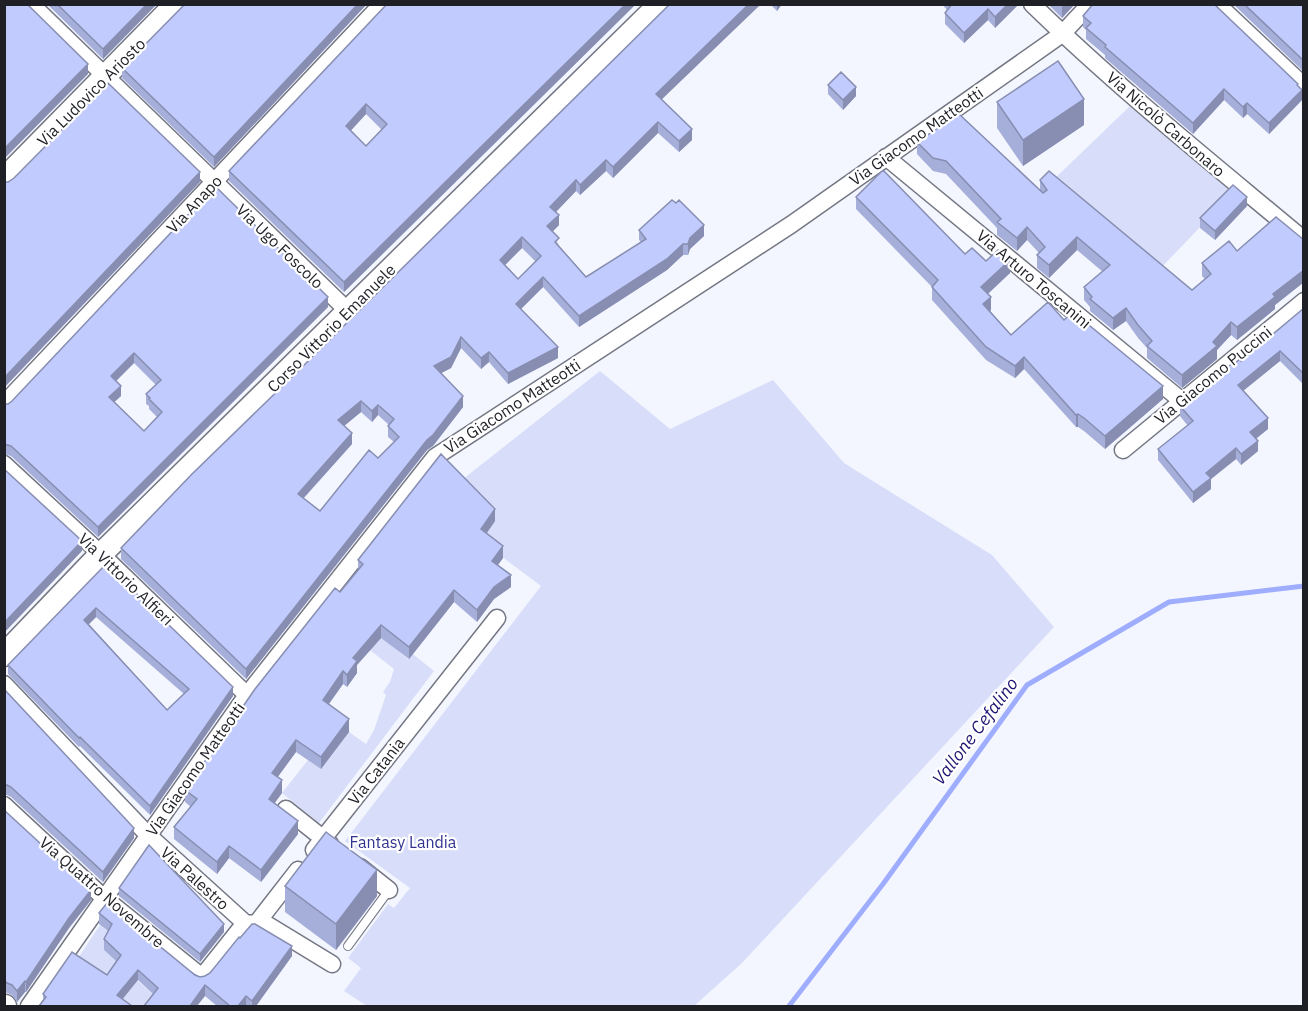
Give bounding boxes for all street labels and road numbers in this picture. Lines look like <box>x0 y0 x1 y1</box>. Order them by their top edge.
street label: Via Ludovico Ariosto <box>33 34 149 150</box>
street label: Via Nicolò Carbonaro <box>1103 67 1229 181</box>
street label: Via Giacomo Matteotti <box>845 82 987 190</box>
street label: Via Anapo <box>162 171 226 237</box>
street label: Via Ugo Foscolo <box>232 199 328 293</box>
street label: Via Arturo Toscanini <box>973 225 1095 333</box>
street label: Corso Vittorio Emanuele <box>263 259 400 396</box>
street label: Via Giacomo Puccini <box>1150 322 1276 428</box>
street label: Via Giacomo Matteotti <box>440 354 584 458</box>
street label: Via Vittorio Alfieri <box>74 528 178 630</box>
street label: Via Giacomo Matteotti <box>141 698 249 840</box>
street label: Via Catania <box>343 733 409 809</box>
street label: Via Quattro Novembre <box>35 832 169 952</box>
street label: Via Palestro <box>157 842 233 914</box>

